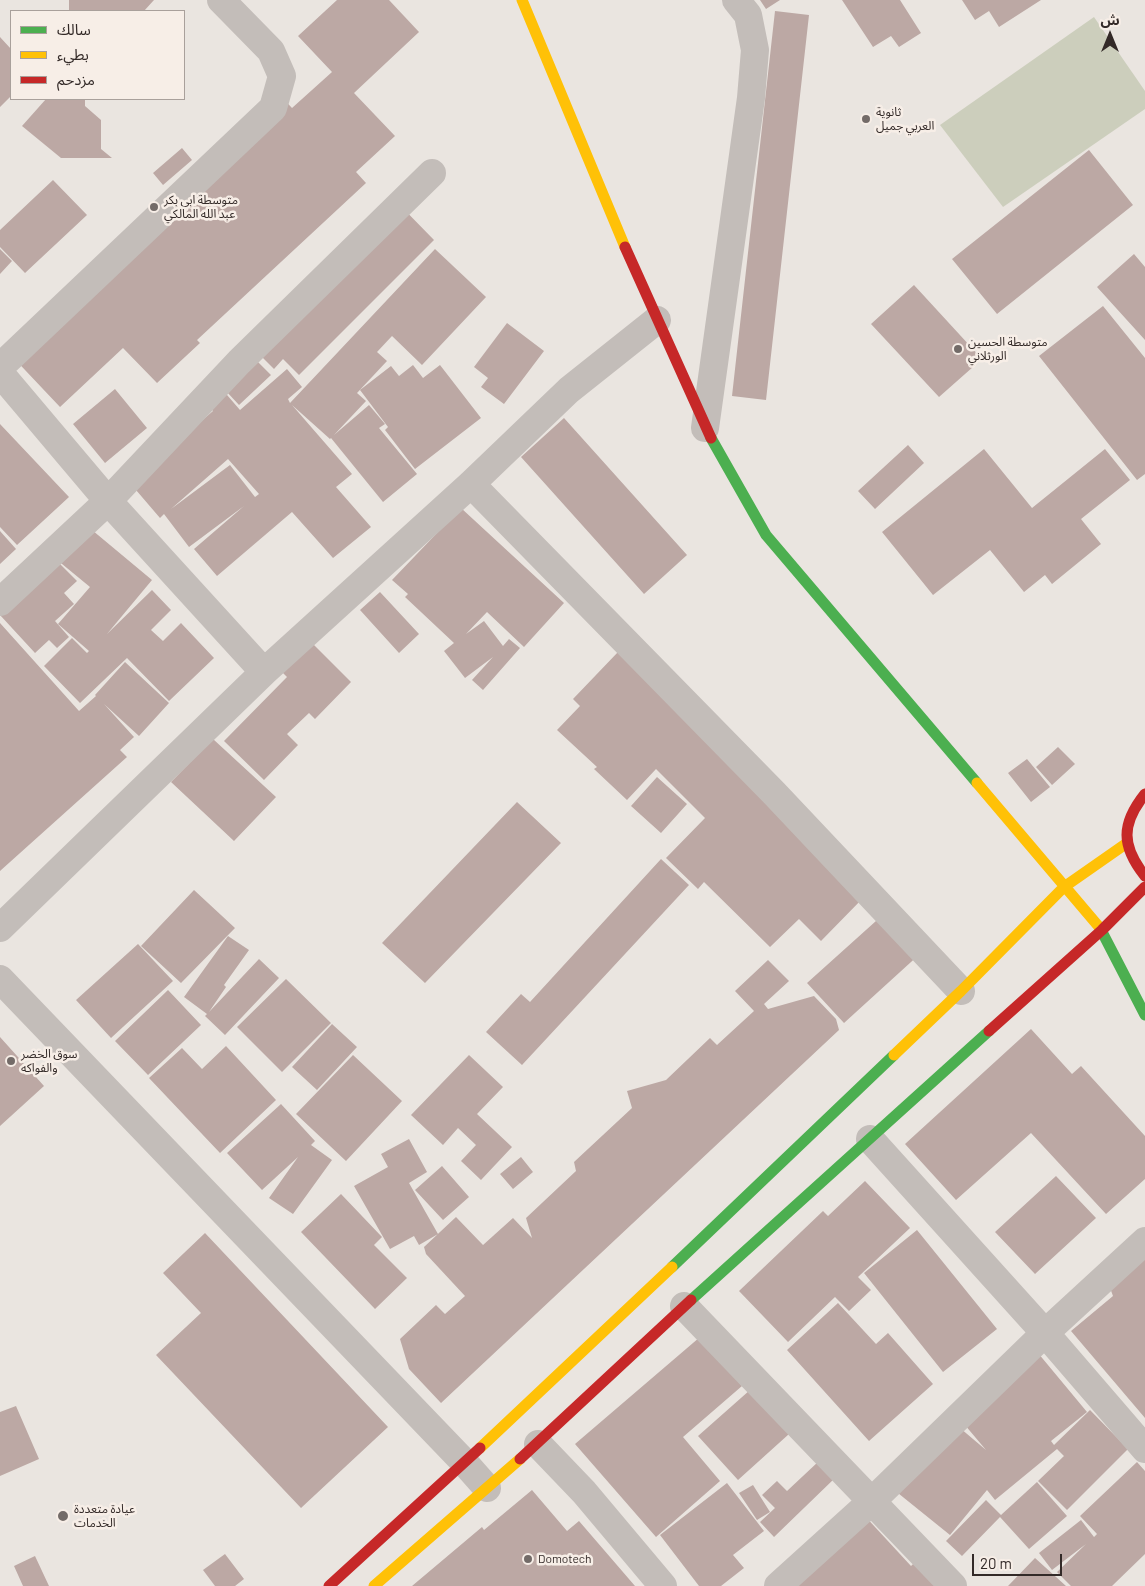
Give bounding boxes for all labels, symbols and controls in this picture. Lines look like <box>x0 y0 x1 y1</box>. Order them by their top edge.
legend <box>10 10 185 100</box>
north arrow <box>1085 10 1135 60</box>
text: ش <box>1100 11 1120 28</box>
text: سالك <box>57 20 91 38</box>
text: بطيء <box>57 45 89 63</box>
text: مزدحم <box>57 70 95 88</box>
place label: ثانوية العربي جميل <box>876 105 934 133</box>
marker: ثانوية العربي جميل <box>860 113 872 125</box>
place label: متوسطة ابي بكر عبد الله المالكي <box>164 193 238 221</box>
marker: متوسطة ابي بكر عبد الله المالكي <box>148 201 160 213</box>
place label: متوسطة الحسين الورثلاني <box>968 335 1048 363</box>
marker: متوسطة الحسين الورثلاني <box>952 343 964 355</box>
place label: سوق الخضر والفواكه <box>21 1047 78 1075</box>
marker: سوق الخضر والفواكه <box>5 1055 17 1067</box>
place label: عيادة متعددة الخدمات <box>74 1502 135 1530</box>
marker: عيادة متعددة الخدمات <box>56 1509 70 1523</box>
scale bar <box>975 1544 1065 1576</box>
place label: Domotech <box>538 1552 592 1566</box>
marker: Domotech <box>522 1553 534 1565</box>
text: 20 m <box>980 1554 1012 1572</box>

